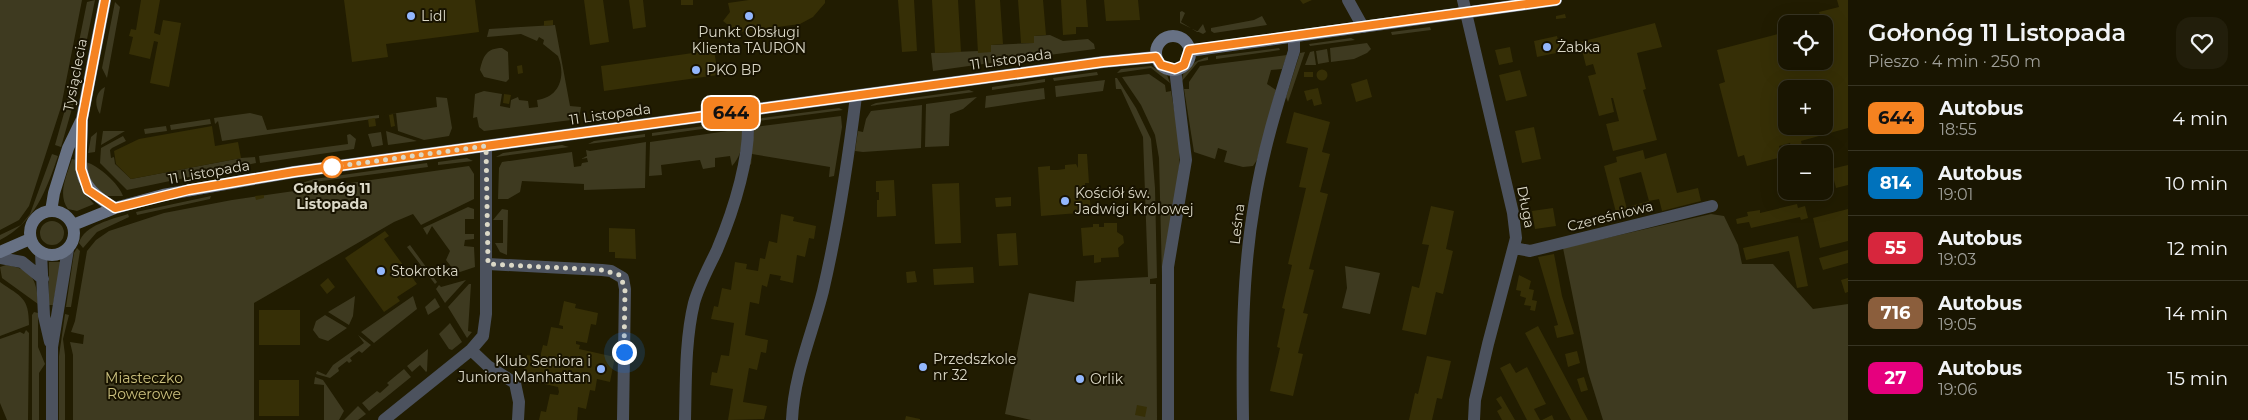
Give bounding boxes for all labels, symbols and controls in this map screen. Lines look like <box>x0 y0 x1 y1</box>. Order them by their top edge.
place label: Lidl <box>421 7 446 25</box>
marker: Lidl <box>405 10 417 22</box>
marker: Punkt Obsługi Klienta TAURON <box>743 10 755 22</box>
map controls <box>1778 15 1833 200</box>
button: locate <box>1778 15 1833 70</box>
button: heart <box>2176 17 2228 69</box>
text: Gołonóg 11 Listopada <box>1868 18 2126 47</box>
place label: Punkt Obsługi Klienta TAURON <box>692 23 806 57</box>
street label: Tysiąclecia <box>59 37 91 113</box>
place label: Żabka <box>1557 38 1600 56</box>
marker: Żabka <box>1541 41 1553 53</box>
street label: 11 Listopada <box>969 44 1053 74</box>
text: Pieszo · 4 min · 250 m <box>1868 52 2041 71</box>
place label: PKO BP <box>706 61 761 79</box>
marker: PKO BP <box>690 64 702 76</box>
button: + <box>1778 80 1833 135</box>
line badge: 644 <box>702 97 760 129</box>
text: Autobus <box>1939 97 2023 120</box>
street label: 11 Listopada <box>568 99 652 129</box>
text: 644 <box>713 102 749 124</box>
text: 644 <box>1878 107 1914 129</box>
text: 4 min <box>2172 107 2228 130</box>
text: 18:55 <box>1939 120 1977 139</box>
button: − <box>1778 145 1833 200</box>
street label: 11 Listopada <box>167 156 251 188</box>
marker: Gołonóg 11 Listopada <box>321 156 343 178</box>
text: Autobus <box>1938 162 2022 185</box>
text: 814 <box>1880 172 1911 194</box>
text: 10 min <box>2165 172 2228 195</box>
place label: Gołonóg 11 Listopada <box>293 179 371 213</box>
place label: Kościół św. Jadwigi Królowej <box>1074 184 1194 218</box>
street label: Długa <box>1513 184 1539 230</box>
text: 19:01 <box>1938 185 1973 204</box>
marker: Kościół św. Jadwigi Królowej <box>1059 195 1071 207</box>
street label: Czereśniowa <box>1565 197 1655 235</box>
street label: Leśna <box>1226 202 1248 246</box>
text: Autobus <box>1938 227 2022 250</box>
text: 55 <box>1885 237 1906 259</box>
text: 12 min <box>2167 237 2228 260</box>
text: 19:03 <box>1938 250 1976 269</box>
place label: Stokrotka <box>391 262 458 280</box>
marker: Stokrotka <box>375 265 387 277</box>
text: Autobus <box>1938 292 2022 315</box>
text: 716 <box>1881 302 1910 324</box>
text: 14 min <box>2165 302 2228 325</box>
text: 19:05 <box>1938 315 1977 334</box>
your location <box>612 340 637 365</box>
place label: Przedszkole nr 32 <box>933 350 1016 384</box>
place label: Klub Seniora i Juniora Manhattan <box>457 352 591 386</box>
text: Autobus <box>1938 357 2022 380</box>
marker: Przedszkole nr 32 <box>917 361 929 373</box>
marker: Klub Seniora i Juniora Manhattan <box>595 363 607 375</box>
text: 27 <box>1885 367 1906 389</box>
text: 15 min <box>2167 367 2228 390</box>
park label: Miasteczko Rowerowe <box>105 369 183 403</box>
place label: Orlik <box>1090 370 1124 388</box>
marker: Orlik <box>1074 373 1086 385</box>
text: 19:06 <box>1938 380 1977 399</box>

